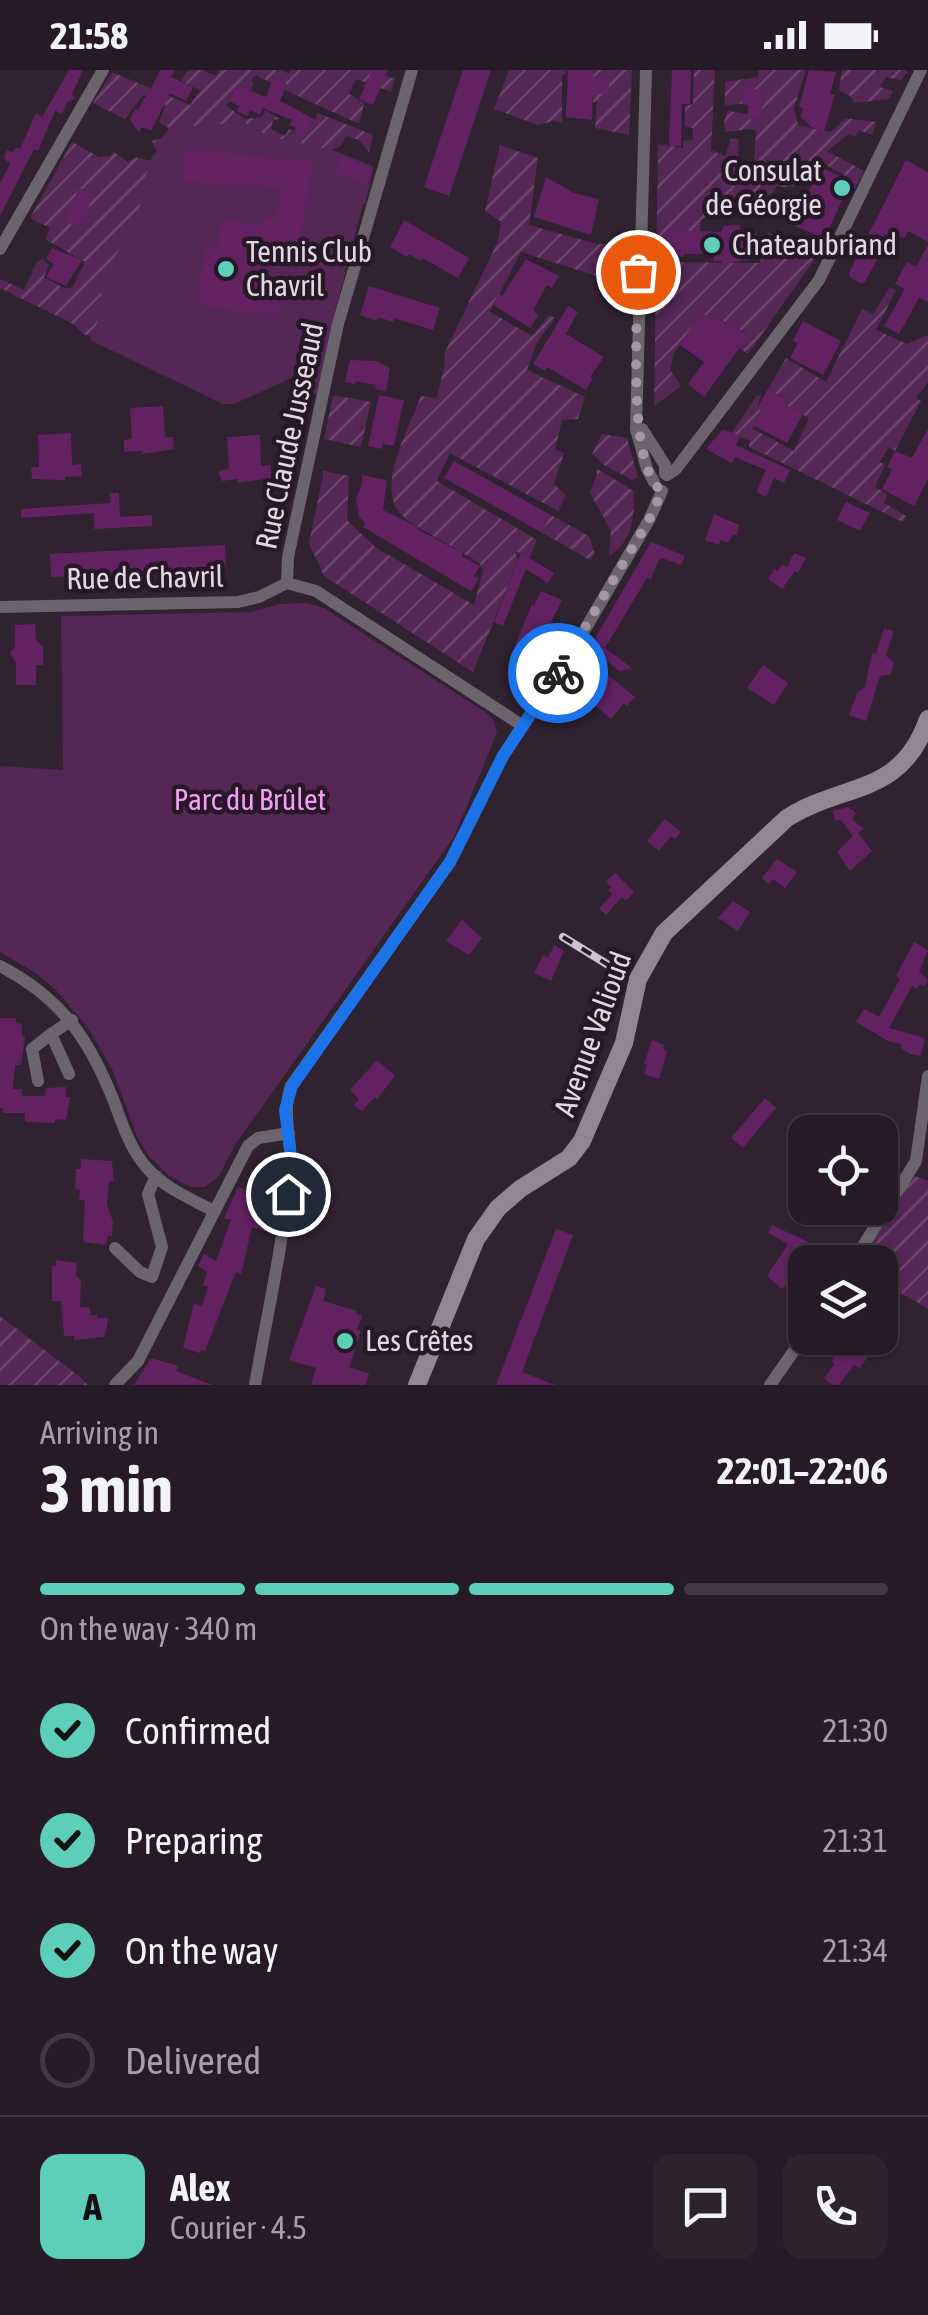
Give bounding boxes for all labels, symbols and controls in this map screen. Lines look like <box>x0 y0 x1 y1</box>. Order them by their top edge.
text: 21:58 <box>50 14 128 57</box>
place label: Consulat de Géorgie <box>705 153 822 221</box>
marker: Consulat de Géorgie <box>831 177 853 199</box>
place label: Chateaubriand <box>732 227 897 261</box>
pin <box>596 230 681 315</box>
place label: Tennis Club Chavril <box>246 234 372 302</box>
marker: Chateaubriand <box>701 234 723 256</box>
icon: bag <box>611 245 666 300</box>
marker: Tennis Club Chavril <box>215 258 237 280</box>
street label: Rue Claude Jusseaud <box>248 319 330 552</box>
street label: Rue de Chavril <box>66 559 224 595</box>
courier <box>508 623 608 723</box>
icon: bike <box>531 646 586 701</box>
park label: Parc du Brûlet <box>174 782 326 816</box>
street label: Avenue Valioud <box>547 947 638 1121</box>
map controls <box>788 1115 898 1355</box>
button: locate <box>788 1115 898 1225</box>
pin <box>246 1152 331 1237</box>
icon: home <box>261 1167 316 1222</box>
button: layers <box>788 1245 898 1355</box>
place label: Les Crêtes <box>365 1323 473 1357</box>
marker: Les Crêtes <box>334 1330 356 1352</box>
text: Arriving in <box>40 1414 159 1451</box>
text: 22:01–22:06 <box>717 1449 888 1492</box>
text: 3 min <box>40 1451 173 1526</box>
text: On the way · 340 m <box>40 1610 257 1647</box>
icon: check <box>40 1703 95 1758</box>
text: Confirmed <box>125 1709 271 1752</box>
text: 21:30 <box>822 1712 888 1749</box>
icon: check <box>40 1813 95 1868</box>
text: Preparing <box>125 1819 263 1862</box>
text: 21:31 <box>822 1822 888 1859</box>
icon: check <box>40 1923 95 1978</box>
text: On the way <box>125 1929 278 1972</box>
text: 21:34 <box>822 1932 888 1969</box>
text: Delivered <box>125 2039 261 2082</box>
button: chat <box>653 2154 758 2259</box>
button: phone <box>783 2154 888 2259</box>
text: Alex <box>170 2166 231 2209</box>
text: A <box>83 2185 102 2228</box>
text: Courier · 4.5 <box>170 2209 307 2246</box>

